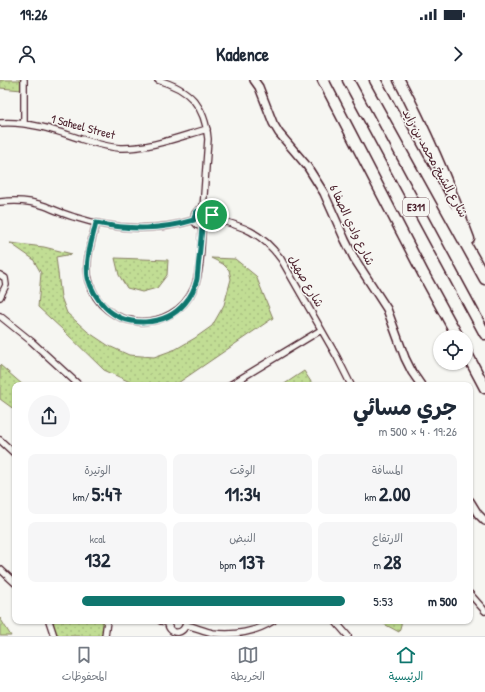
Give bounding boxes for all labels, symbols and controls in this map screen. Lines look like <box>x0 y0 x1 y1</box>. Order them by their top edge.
text: 19:26 <box>20 4 47 25</box>
text: Kadence <box>216 42 269 67</box>
icon: person <box>16 43 38 65</box>
icon: forward <box>447 43 469 65</box>
street label: شارع الشيخ محمد بن زايد <box>398 105 472 221</box>
street label: 1 Saheel Street <box>49 110 118 143</box>
street label: شارع وادي الصفا 6 <box>325 182 379 268</box>
pin <box>195 198 229 232</box>
road number: E311 <box>403 198 429 216</box>
icon: arrive <box>201 204 223 226</box>
street label: شارع صهيل <box>284 251 328 311</box>
map controls <box>433 330 473 370</box>
button: locate <box>433 330 473 370</box>
text: جري مسائي <box>353 392 457 422</box>
button: share <box>28 395 70 437</box>
text: 19:26 · 4 × 500 m <box>378 422 457 440</box>
text: الوتيرة <box>84 463 111 477</box>
text: الوقت <box>230 463 255 477</box>
text: المسافة <box>372 463 403 477</box>
text: 5:47 <box>92 480 122 507</box>
text: 11:34 <box>225 480 260 507</box>
text: 2.00 <box>379 480 411 507</box>
text: /km <box>73 490 92 504</box>
text: km <box>364 490 379 504</box>
text: النبض <box>229 531 256 545</box>
text: الارتفاع <box>372 531 403 545</box>
text: kcal <box>89 532 106 546</box>
text: 132 <box>85 546 110 573</box>
text: 137 <box>239 548 265 575</box>
text: 28 <box>383 548 402 575</box>
text: bpm <box>220 558 239 572</box>
text: m <box>373 558 383 572</box>
text: 5:53 <box>373 592 393 610</box>
text: 500 m <box>428 592 457 610</box>
tab: المحفوظات <box>62 644 107 686</box>
tab: الخريطة <box>231 644 265 686</box>
tab: الرئيسية <box>389 644 423 686</box>

